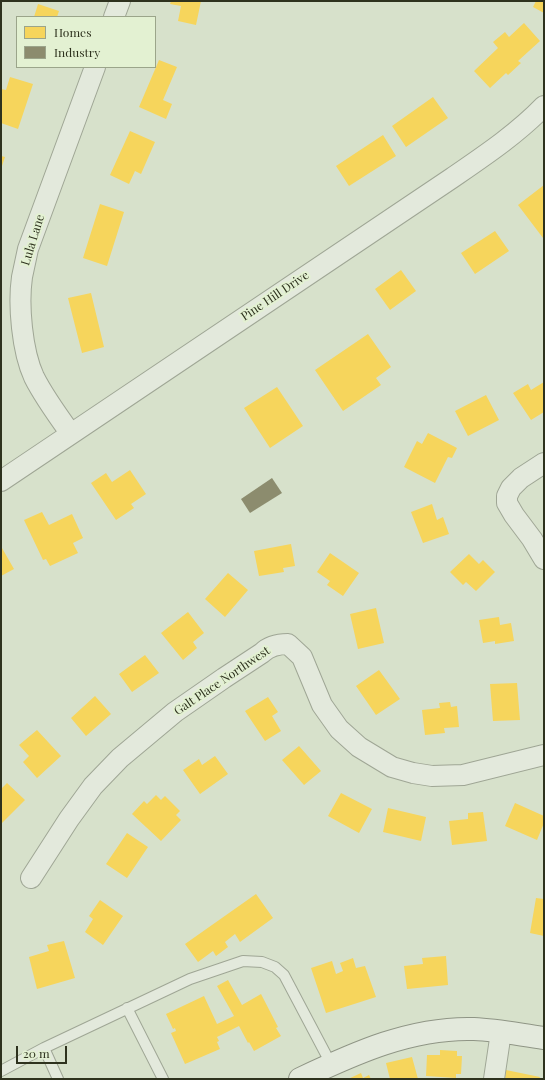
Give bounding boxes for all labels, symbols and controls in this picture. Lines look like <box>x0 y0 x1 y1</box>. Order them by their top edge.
legend <box>16 16 156 68</box>
text: Homes <box>54 24 92 40</box>
text: Industry <box>54 44 100 60</box>
street label: Lula Lane <box>18 213 48 267</box>
street label: Pine Hill Drive <box>238 268 312 324</box>
street label: Galt Place Northwest <box>171 644 273 718</box>
scale bar <box>18 1038 69 1064</box>
text: 20 m <box>23 1045 50 1061</box>

